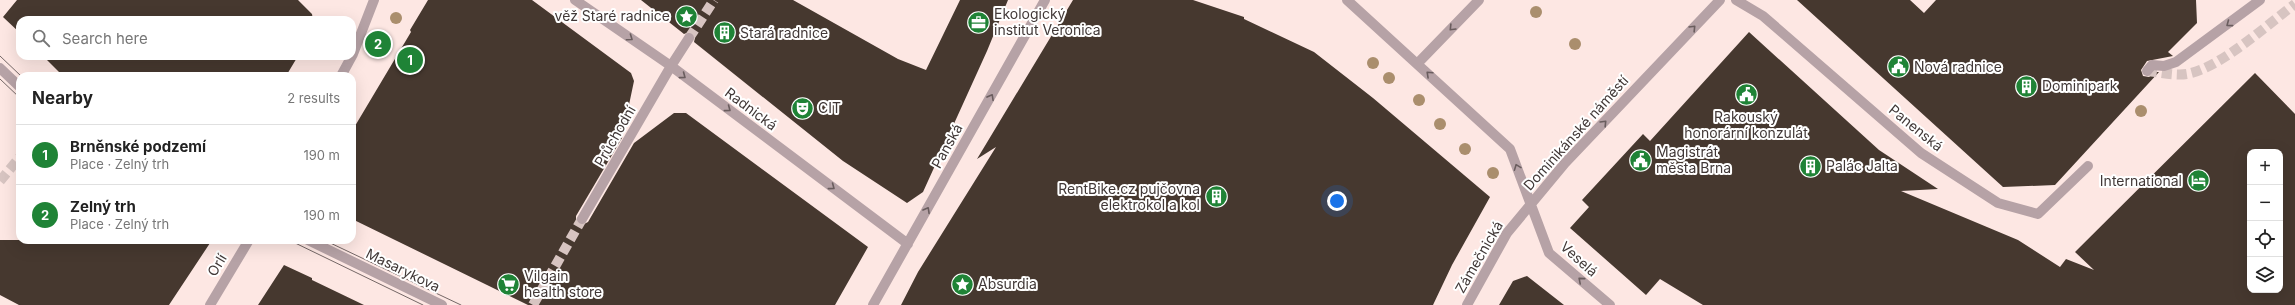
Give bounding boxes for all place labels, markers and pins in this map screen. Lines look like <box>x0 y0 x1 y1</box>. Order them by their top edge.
place icon: věž Staré radnice <box>673 3 699 29</box>
place label: Ekologický institut Veronica <box>994 5 1101 38</box>
place label: věž Staré radnice <box>555 7 670 24</box>
office icon: Ekologický institut Veronica <box>965 9 991 35</box>
building icon: Stará radnice <box>711 20 737 46</box>
place label: Stará radnice <box>740 24 828 41</box>
pin: 2 <box>365 29 391 59</box>
pin: 1 <box>397 45 423 75</box>
public building icon: Nová radnice <box>1885 54 1911 80</box>
place label: Nová radnice <box>1914 58 2002 75</box>
building icon: Dominipark <box>2013 73 2039 99</box>
place label: Dominipark <box>2042 77 2118 94</box>
public building icon: Rakouský honorární konzulát <box>1733 82 1759 108</box>
theatre icon: CIT <box>789 95 815 121</box>
place label: CIT <box>818 99 841 116</box>
place label: Rakouský honorární konzulát <box>1684 108 1808 141</box>
place label: Magistrát města Brna <box>1656 143 1731 176</box>
public building icon: Magistrát města Brna <box>1628 147 1654 173</box>
building icon: Palác Jalta <box>1797 153 1823 179</box>
place label: Palác Jalta <box>1826 157 1898 174</box>
hotel icon: International <box>2185 168 2211 194</box>
place label: International <box>2100 172 2182 189</box>
place label: RentBike.cz pujčovna elektrokol a kol <box>1058 180 1200 213</box>
building icon: RentBike.cz pujčovna elektrokol a kol <box>1203 184 1229 210</box>
place label: Vilgain health store <box>524 267 602 300</box>
supermarket icon: Vilgain health store <box>495 271 521 297</box>
place icon: Absurdia <box>950 271 976 297</box>
place label: Absurdia <box>978 275 1037 292</box>

